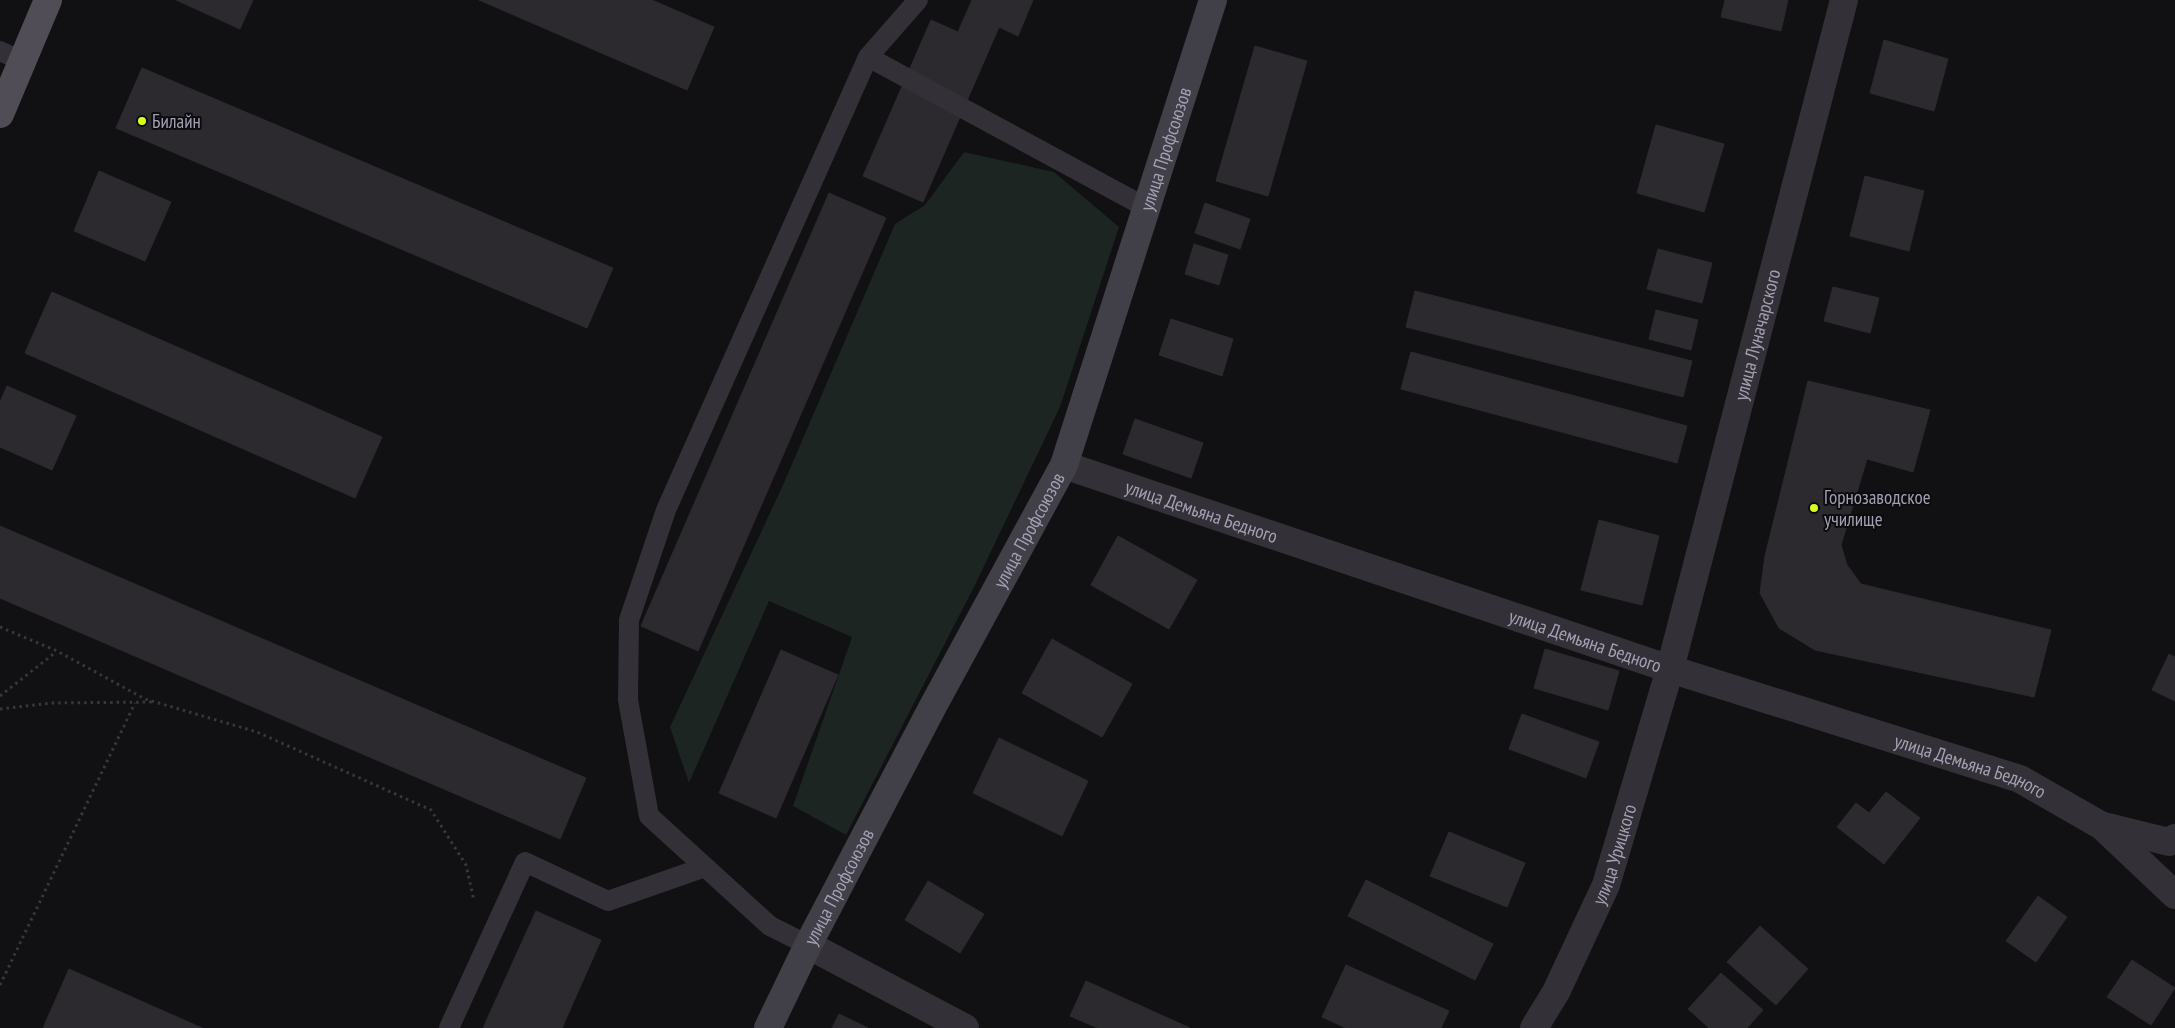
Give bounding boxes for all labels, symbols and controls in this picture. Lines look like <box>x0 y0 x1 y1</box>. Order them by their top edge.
street label: улица Профсоюзов <box>1134 84 1196 214</box>
place label: Билайн <box>152 109 201 133</box>
marker: Билайн <box>136 115 148 127</box>
street label: улица Луначарского <box>1728 266 1786 403</box>
street label: улица Профсоюзов <box>987 468 1070 592</box>
street label: улица Демьяна Бедного <box>1122 474 1281 548</box>
place label: Горнозаводское училище <box>1824 485 1931 531</box>
marker: Горнозаводское училище <box>1808 502 1820 514</box>
street label: улица Демьяна Бедного <box>1506 604 1665 677</box>
street label: улица Демьяна Бедного <box>1891 728 2051 804</box>
street label: улица Урицкого <box>1586 801 1641 909</box>
street label: улица Профсоюзов <box>798 824 879 949</box>

